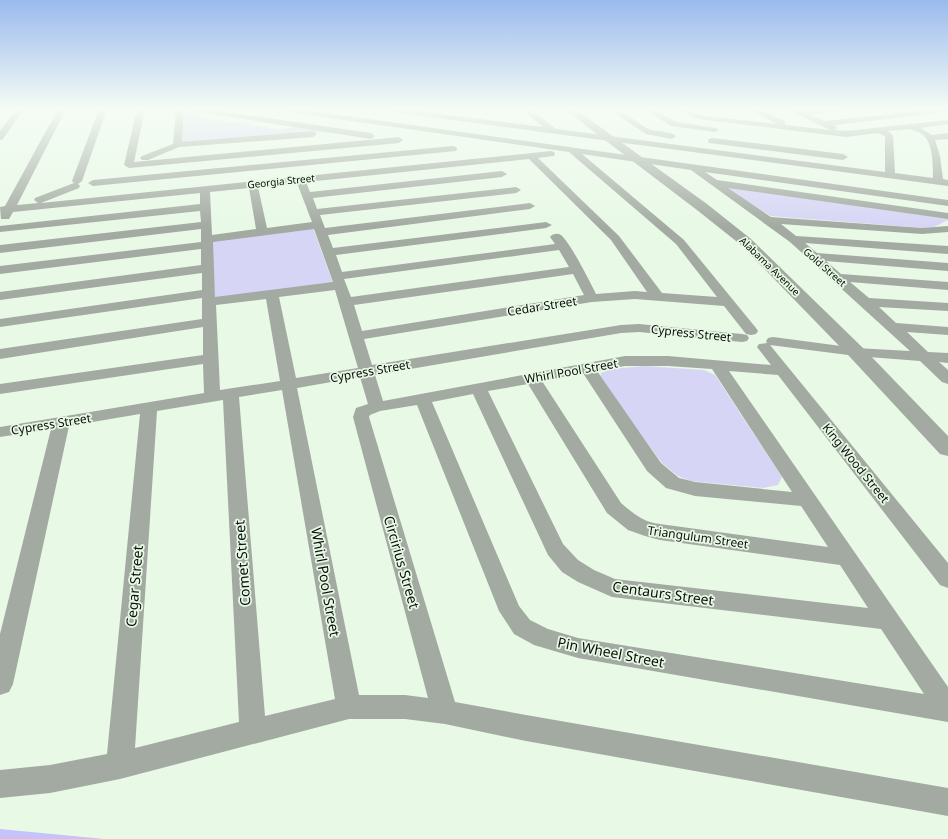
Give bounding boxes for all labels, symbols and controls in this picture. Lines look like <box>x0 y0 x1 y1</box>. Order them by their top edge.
street label: Georgia Street <box>247 170 316 192</box>
street label: Alabama Avenue <box>737 234 804 299</box>
street label: Gold Street <box>801 244 850 290</box>
street label: Cedar Street <box>506 292 579 320</box>
street label: Cypress Street <box>650 320 733 346</box>
street label: Whirl Pool Street <box>523 354 620 388</box>
street label: Cypress Street <box>329 356 412 386</box>
street label: Cypress Street <box>10 409 93 439</box>
street label: King Wood Street <box>819 420 894 507</box>
street label: Circirius Street <box>380 513 424 611</box>
street label: Comet Street <box>230 519 254 607</box>
street label: Triangulum Street <box>647 522 750 553</box>
street label: Whirl Pool Street <box>307 526 345 638</box>
street label: Cegar Street <box>121 544 147 628</box>
street label: Centaurs Street <box>611 576 715 610</box>
street label: Pin Wheel Street <box>556 632 666 672</box>

